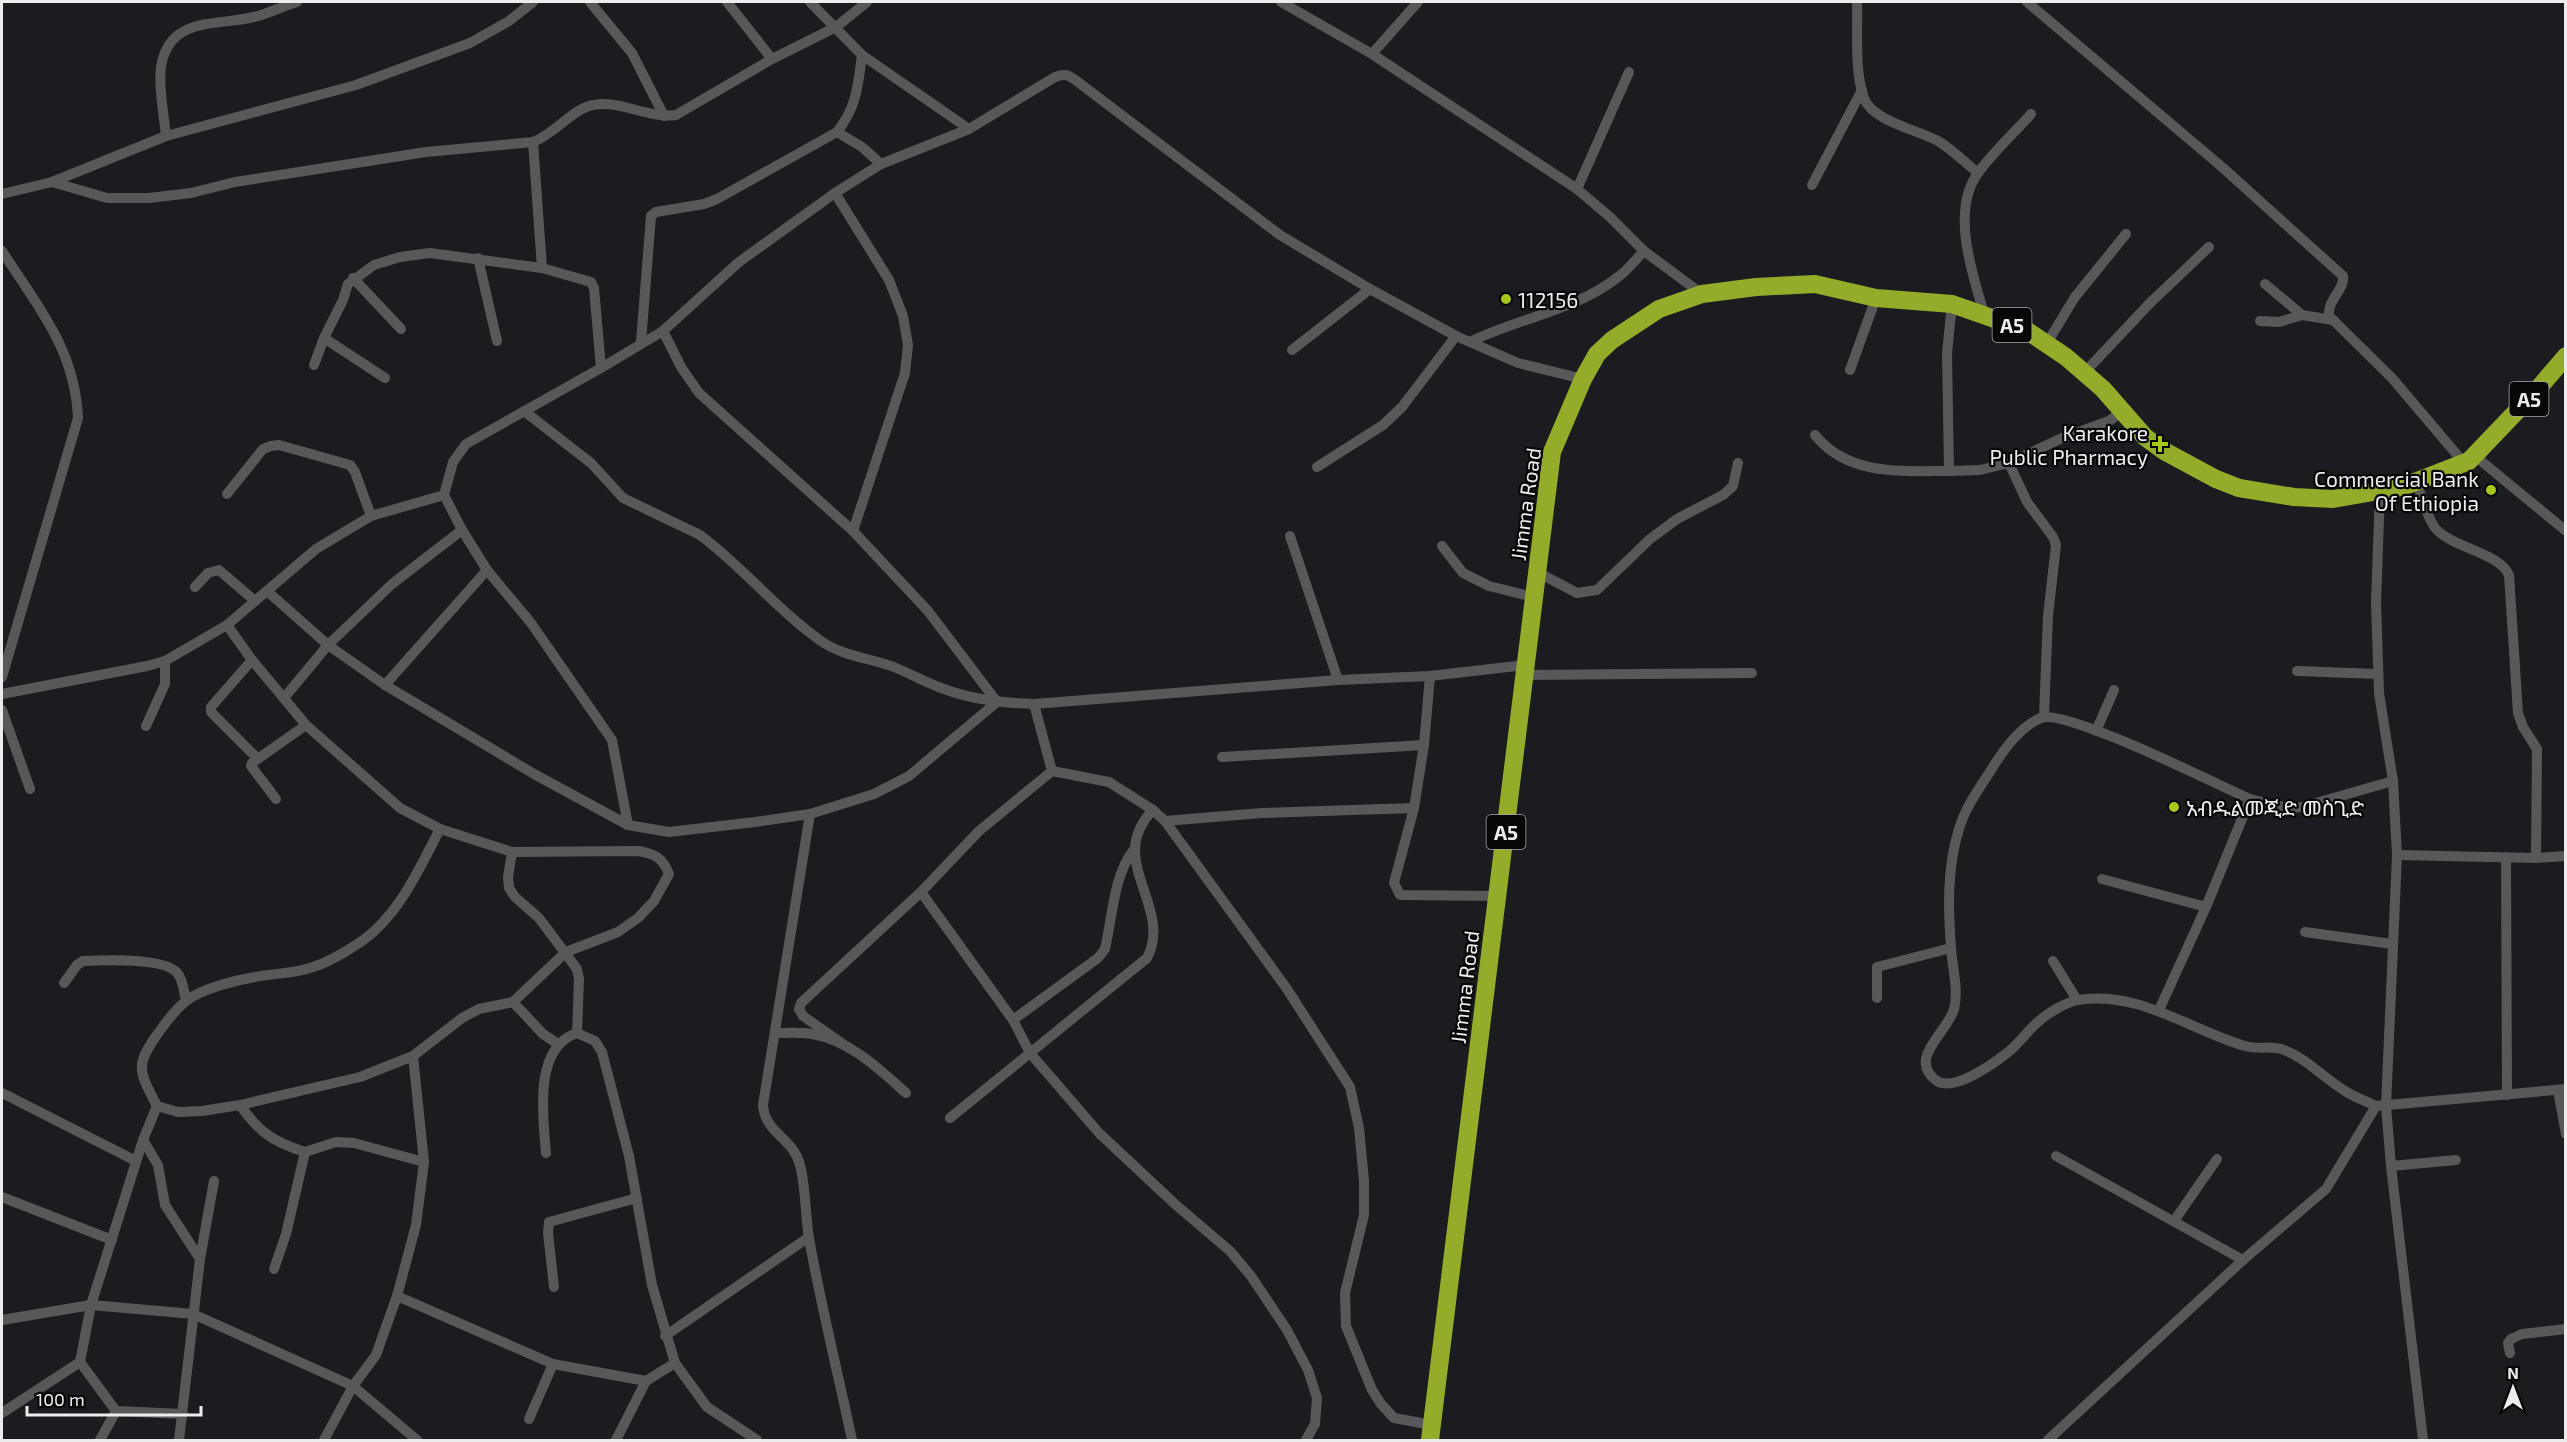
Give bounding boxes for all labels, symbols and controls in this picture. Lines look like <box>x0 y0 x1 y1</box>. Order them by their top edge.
place label: 112156 <box>1518 287 1578 312</box>
marker: 112156 <box>1499 292 1513 306</box>
road number: A5 <box>1992 308 2032 342</box>
road number: A5 <box>2510 382 2548 416</box>
place label: Karakore Public Pharmacy <box>1989 420 2148 469</box>
marker: Karakore Public Pharmacy <box>2153 437 2167 451</box>
street label: Jimma Road <box>1505 446 1545 562</box>
place label: Commercial Bank Of Ethiopia <box>2314 466 2479 515</box>
marker: Commercial Bank Of Ethiopia <box>2484 483 2498 497</box>
place label: አብዱልመጂድ መስጊድ <box>2186 795 2364 820</box>
marker: አብዱልመጂድ መስጊድ <box>2167 800 2181 814</box>
road number: A5 <box>1486 815 1526 849</box>
street label: Jimma Road <box>1445 929 1483 1045</box>
north arrow <box>2483 1358 2543 1418</box>
text: N <box>2507 1363 2519 1382</box>
scale bar <box>27 1379 201 1417</box>
text: 100 m <box>36 1388 85 1410</box>

